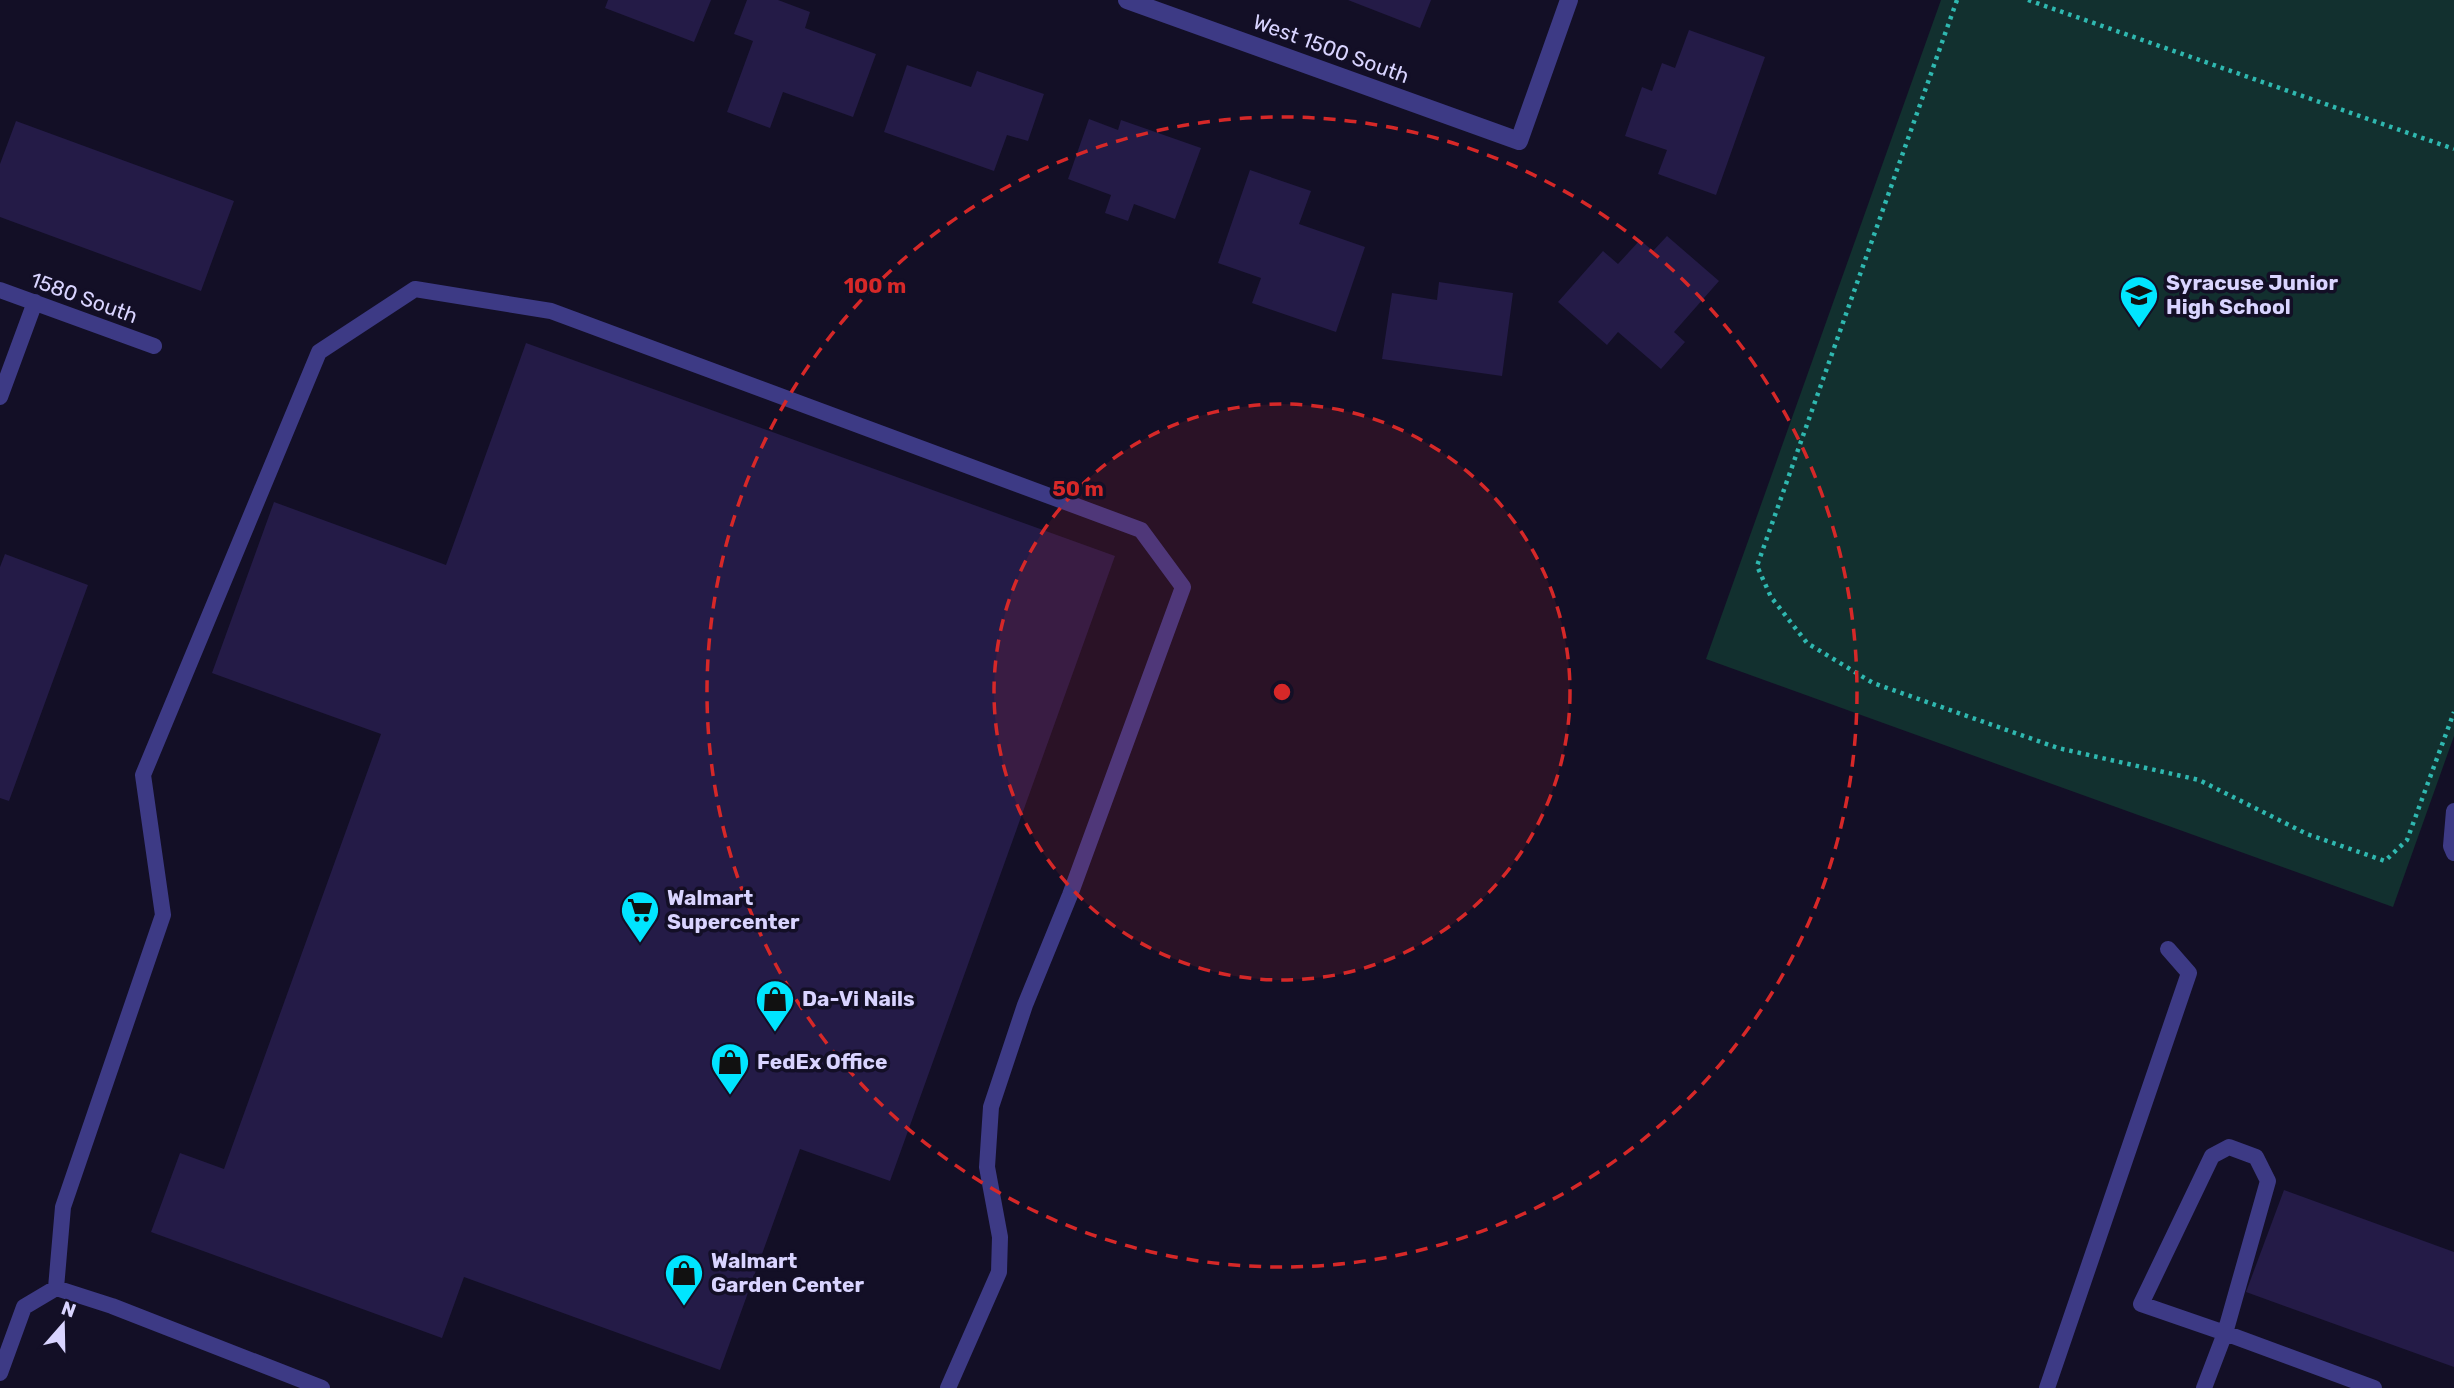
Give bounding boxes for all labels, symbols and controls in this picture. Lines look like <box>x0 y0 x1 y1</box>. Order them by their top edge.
street label: West 1500 South <box>1250 9 1413 88</box>
street label: 1580 South <box>27 267 141 328</box>
place label: Syracuse Junior High School <box>2166 270 2338 319</box>
text: 100 m <box>844 273 906 298</box>
school or university icon: Syracuse Junior High School <box>2118 274 2160 329</box>
text: 50 m <box>1052 476 1104 501</box>
centre of rings <box>1270 680 1294 704</box>
place label: Walmart Supercenter <box>667 885 800 934</box>
supermarket icon: Walmart Supercenter <box>619 889 661 944</box>
shop icon: Da-Vi Nails <box>754 978 796 1033</box>
place label: Da-Vi Nails <box>802 986 915 1011</box>
shop icon: FedEx Office <box>709 1041 751 1096</box>
place label: FedEx Office <box>757 1049 887 1074</box>
place label: Walmart Garden Center <box>711 1248 865 1297</box>
shop icon: Walmart Garden Center <box>663 1252 705 1307</box>
north arrow <box>28 1290 98 1360</box>
text: N <box>58 1296 79 1323</box>

